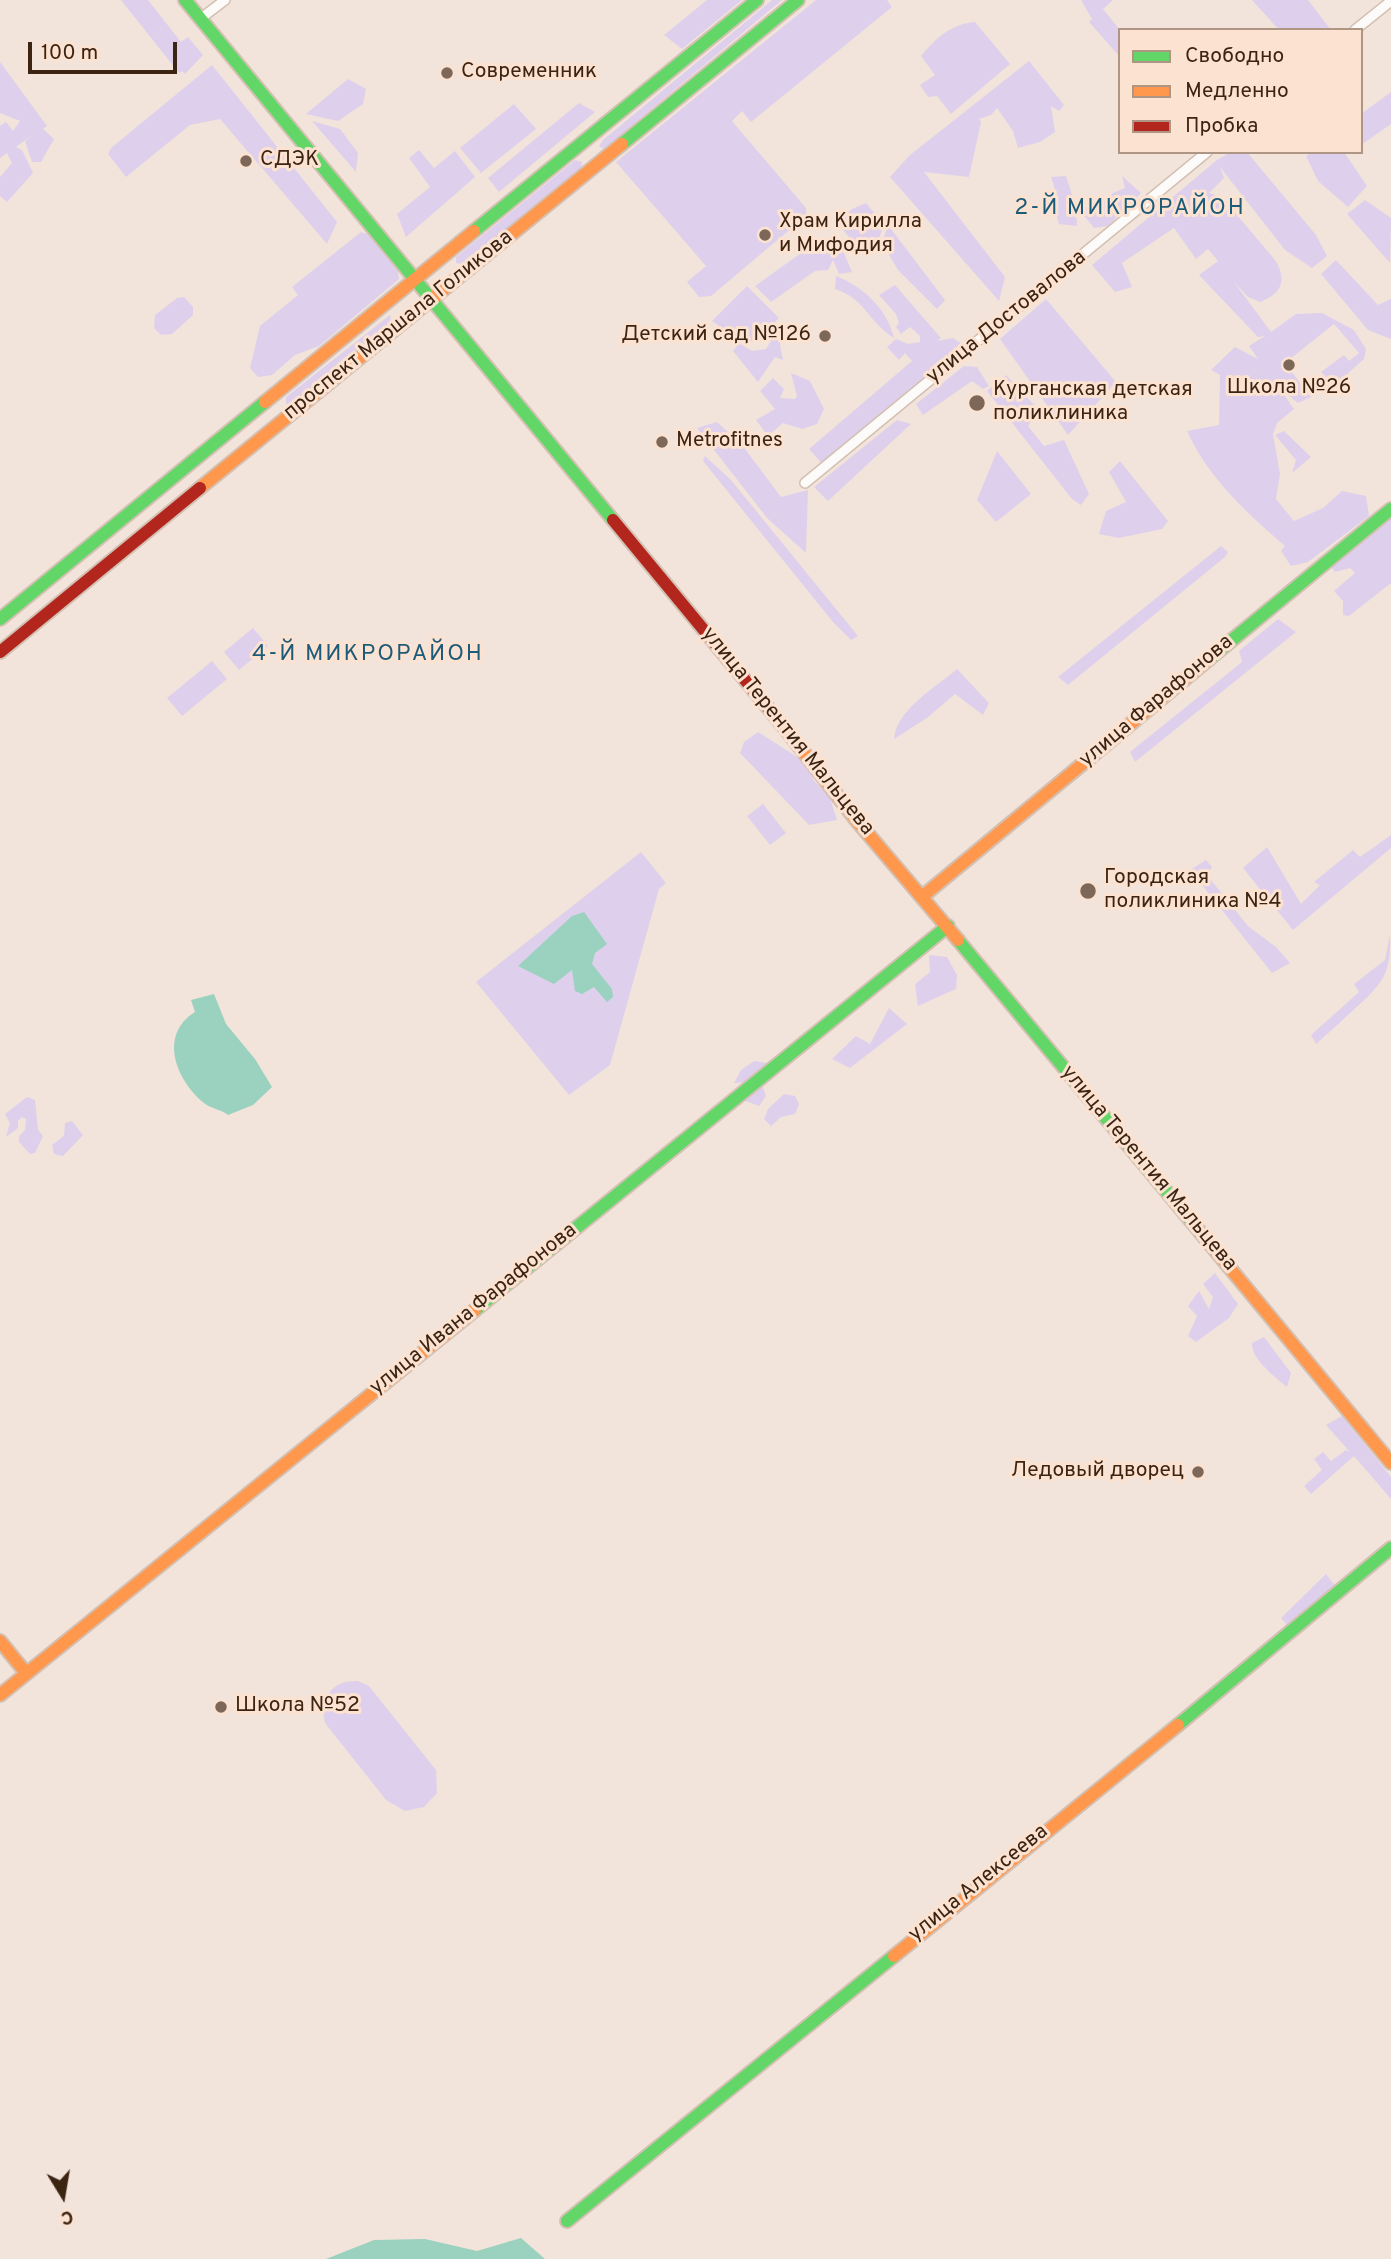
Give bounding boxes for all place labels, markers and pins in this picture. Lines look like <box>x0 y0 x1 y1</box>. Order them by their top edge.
place label: Современник <box>461 60 597 86</box>
marker: Современник <box>439 65 455 81</box>
place label: СДЭК <box>260 148 319 174</box>
marker: СДЭК <box>238 153 254 169</box>
place label: Храм Кирилла и Мифодия <box>779 210 922 260</box>
marker: Храм Кирилла и Мифодия <box>757 227 773 243</box>
place label: Детский сад №126 <box>621 323 811 349</box>
marker: Детский сад №126 <box>817 328 833 344</box>
marker: Школа №26 <box>1281 357 1297 373</box>
place label: Школа №26 <box>1227 376 1351 402</box>
place label: Курганская детская поликлиника <box>993 378 1193 428</box>
marker: Курганская детская поликлиника <box>967 393 987 413</box>
place label: Metrofitnes <box>676 429 783 455</box>
marker: Metrofitnes <box>654 434 670 450</box>
place label: Городская поликлиника №4 <box>1104 866 1282 916</box>
marker: Городская поликлиника №4 <box>1078 881 1098 901</box>
place label: Ледовый дворец <box>1011 1459 1184 1485</box>
marker: Ледовый дворец <box>1190 1464 1206 1480</box>
place label: Школа №52 <box>235 1694 360 1720</box>
marker: Школа №52 <box>213 1699 229 1715</box>

